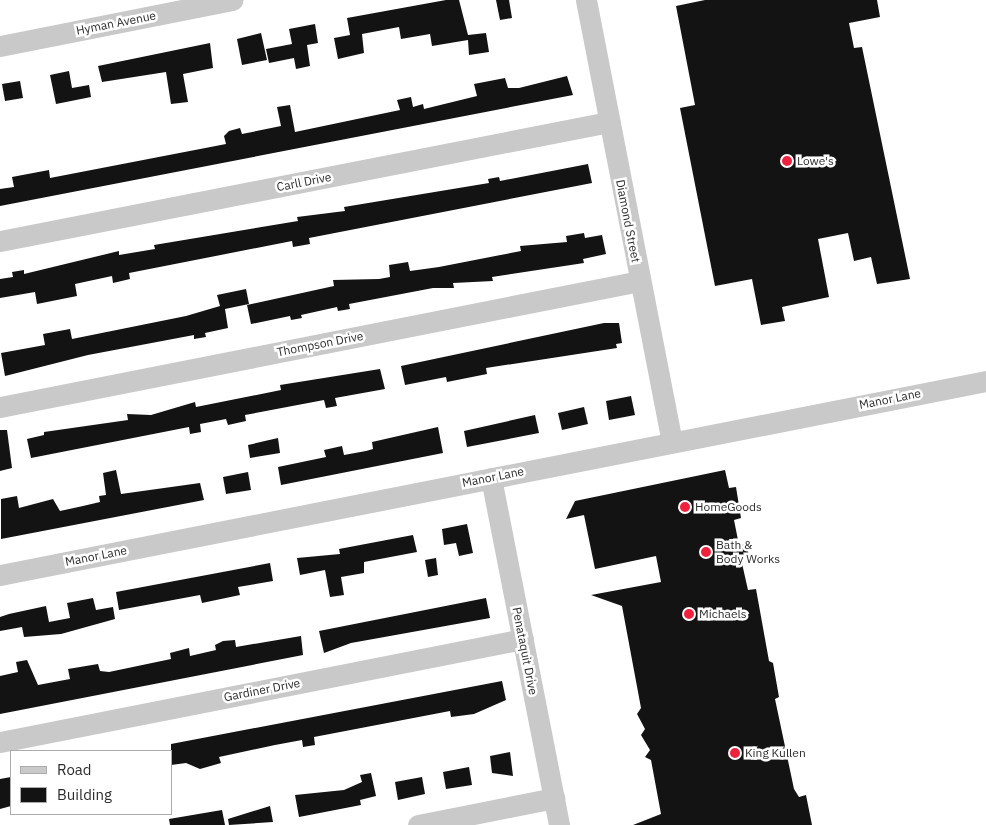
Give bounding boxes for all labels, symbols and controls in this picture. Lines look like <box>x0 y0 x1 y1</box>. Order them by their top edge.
street label: Hyman Avenue <box>75 8 157 38</box>
place label: Lowe's <box>797 154 834 168</box>
marker: Lowe's <box>781 155 793 167</box>
street label: Carll Drive <box>275 170 333 194</box>
street label: Diamond Street <box>613 178 643 264</box>
street label: Thompson Drive <box>275 329 365 359</box>
street label: Manor Lane <box>858 386 922 412</box>
street label: Manor Lane <box>461 464 525 490</box>
place label: HomeGoods <box>695 500 762 514</box>
marker: HomeGoods <box>679 501 691 513</box>
place label: Bath & Body Works <box>716 538 780 566</box>
street label: Manor Lane <box>64 543 128 569</box>
marker: Bath & Body Works <box>700 546 712 558</box>
street label: Penataquit Drive <box>509 606 541 696</box>
place label: Michaels <box>699 607 747 621</box>
marker: Michaels <box>683 608 695 620</box>
street label: Gardiner Drive <box>223 676 301 704</box>
place label: King Kullen <box>745 746 806 760</box>
marker: King Kullen <box>729 747 741 759</box>
legend <box>10 750 172 815</box>
text: Road <box>57 760 92 779</box>
text: Building <box>57 785 112 804</box>

